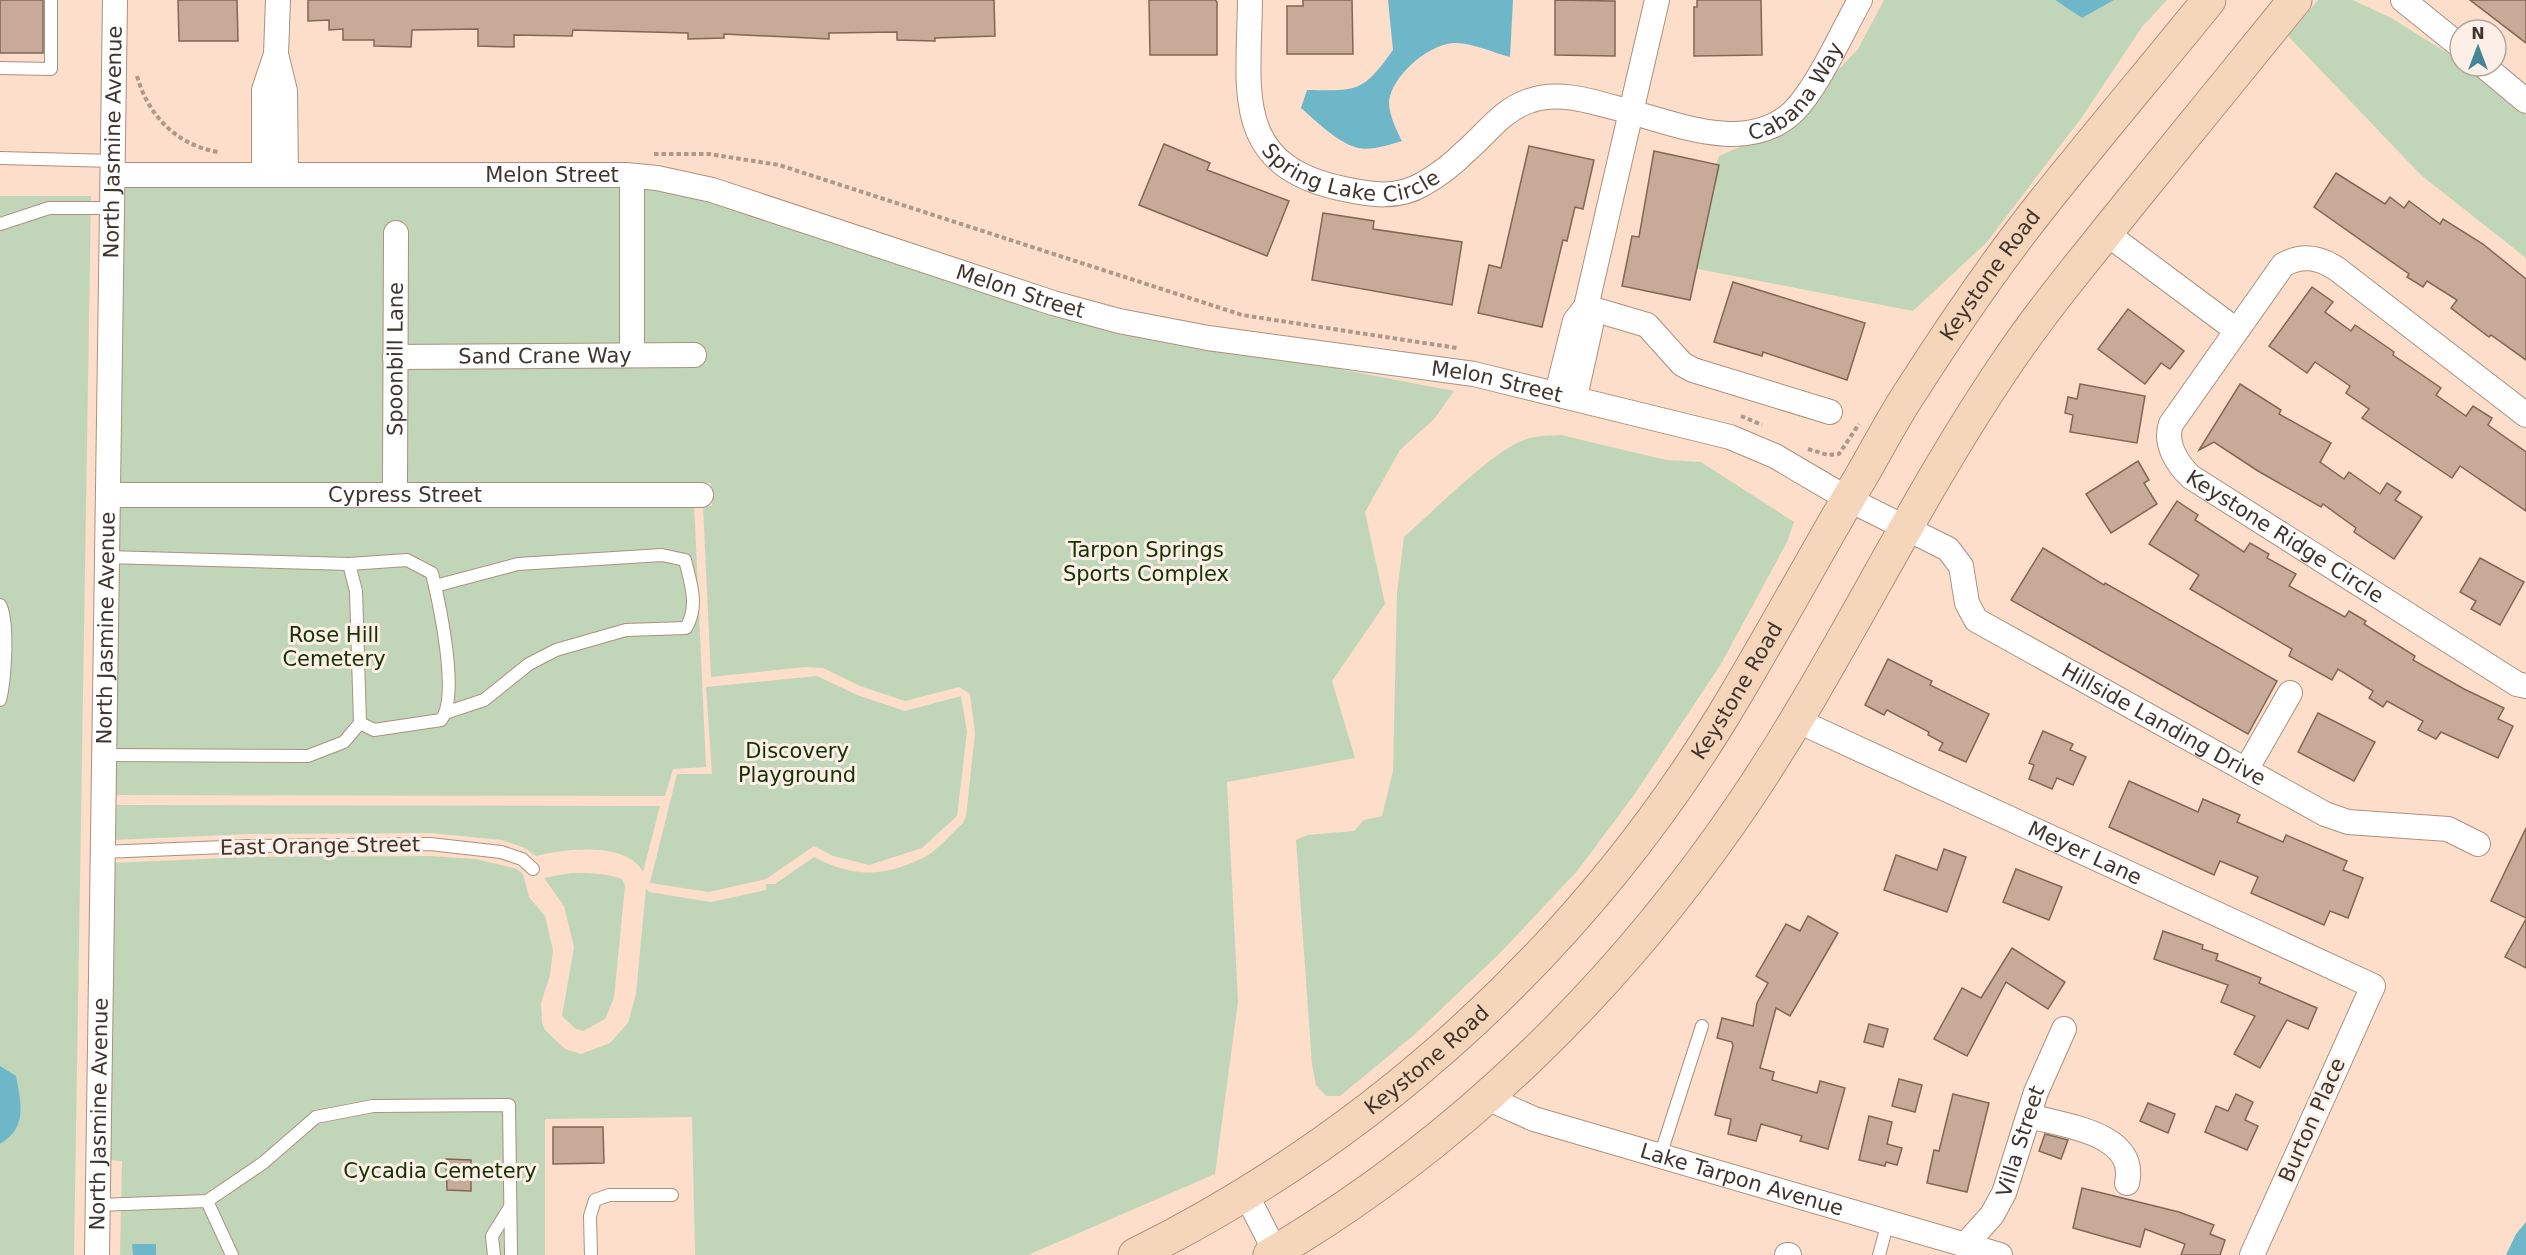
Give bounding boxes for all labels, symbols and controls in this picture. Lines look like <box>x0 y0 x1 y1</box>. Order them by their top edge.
north arrow <box>2448 18 2508 78</box>
text: N <box>2471 24 2485 43</box>
street label: North Jasmine Avenue <box>99 26 127 259</box>
street label: Cabana Way <box>1746 38 1848 145</box>
street label: Spring Lake Circle <box>1257 139 1444 207</box>
street label: Melon Street <box>485 163 619 187</box>
street label: Keystone Road <box>1935 205 2046 345</box>
street label: Melon Street <box>953 260 1087 323</box>
street label: Spoonbill Lane <box>383 282 408 436</box>
street label: Sand Crane Way <box>458 343 632 369</box>
street label: Melon Street <box>1430 356 1565 407</box>
street label: Keystone Ridge Circle <box>2182 465 2388 608</box>
street label: Cypress Street <box>328 483 482 507</box>
street label: North Jasmine Avenue <box>92 512 120 745</box>
park label: Tarpon Springs Sports Complex <box>1063 538 1229 586</box>
street label: Keystone Road <box>1687 618 1787 764</box>
park label: Rose Hill Cemetery <box>282 623 386 671</box>
street label: Hillside Landing Drive <box>2058 658 2270 791</box>
park label: Discovery Playground <box>738 739 856 787</box>
street label: Meyer Lane <box>2024 817 2145 890</box>
street label: East Orange Street <box>220 832 420 860</box>
street label: North Jasmine Avenue <box>85 997 113 1231</box>
street label: Keystone Road <box>1360 1000 1494 1120</box>
street label: Burton Place <box>2274 1054 2350 1186</box>
street label: Villa Street <box>1992 1082 2049 1200</box>
street label: Lake Tarpon Avenue <box>1637 1139 1846 1221</box>
park label: Cycadia Cemetery <box>343 1159 537 1183</box>

